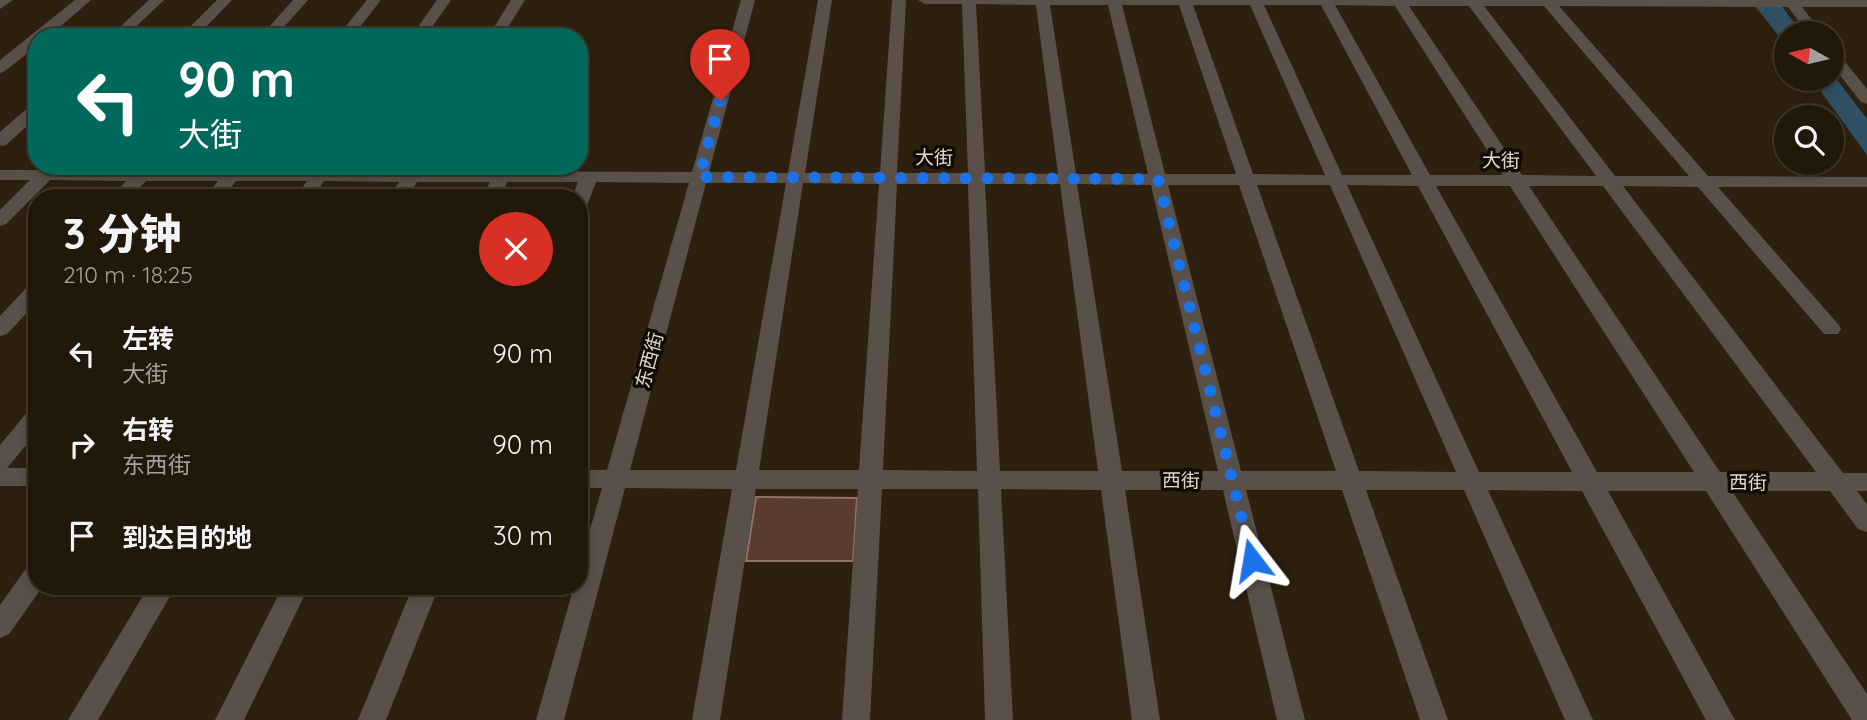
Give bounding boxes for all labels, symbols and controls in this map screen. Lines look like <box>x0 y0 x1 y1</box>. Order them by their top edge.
north arrow <box>1774 21 1844 91</box>
map controls <box>1774 21 1844 175</box>
pin <box>690 29 750 101</box>
icon: arrive <box>701 40 739 78</box>
text: 90 m <box>178 48 295 109</box>
icon: left <box>63 56 154 147</box>
button: search <box>1774 105 1844 175</box>
text: 大街 <box>178 114 242 154</box>
street label: 大街 <box>915 145 953 169</box>
street label: 大街 <box>1482 148 1520 172</box>
text: 3 分钟 <box>63 207 181 260</box>
button: close <box>479 212 553 286</box>
text: 210 m · 18:25 <box>63 260 193 289</box>
text: 左转 <box>122 322 174 355</box>
street label: 东西街 <box>630 329 668 391</box>
icon: left <box>63 335 101 373</box>
text: 90 m <box>492 337 553 370</box>
text: 大街 <box>122 359 168 388</box>
text: 右转 <box>122 413 174 446</box>
icon: right <box>63 426 101 464</box>
text: 90 m <box>492 428 553 461</box>
text: 东西街 <box>122 450 191 479</box>
street label: 西街 <box>1162 468 1200 492</box>
street label: 西街 <box>1729 470 1767 494</box>
icon: arrive <box>63 517 101 555</box>
text: 30 m <box>493 519 553 552</box>
text: 到达目的地 <box>122 521 252 554</box>
position arrow <box>1215 523 1289 597</box>

